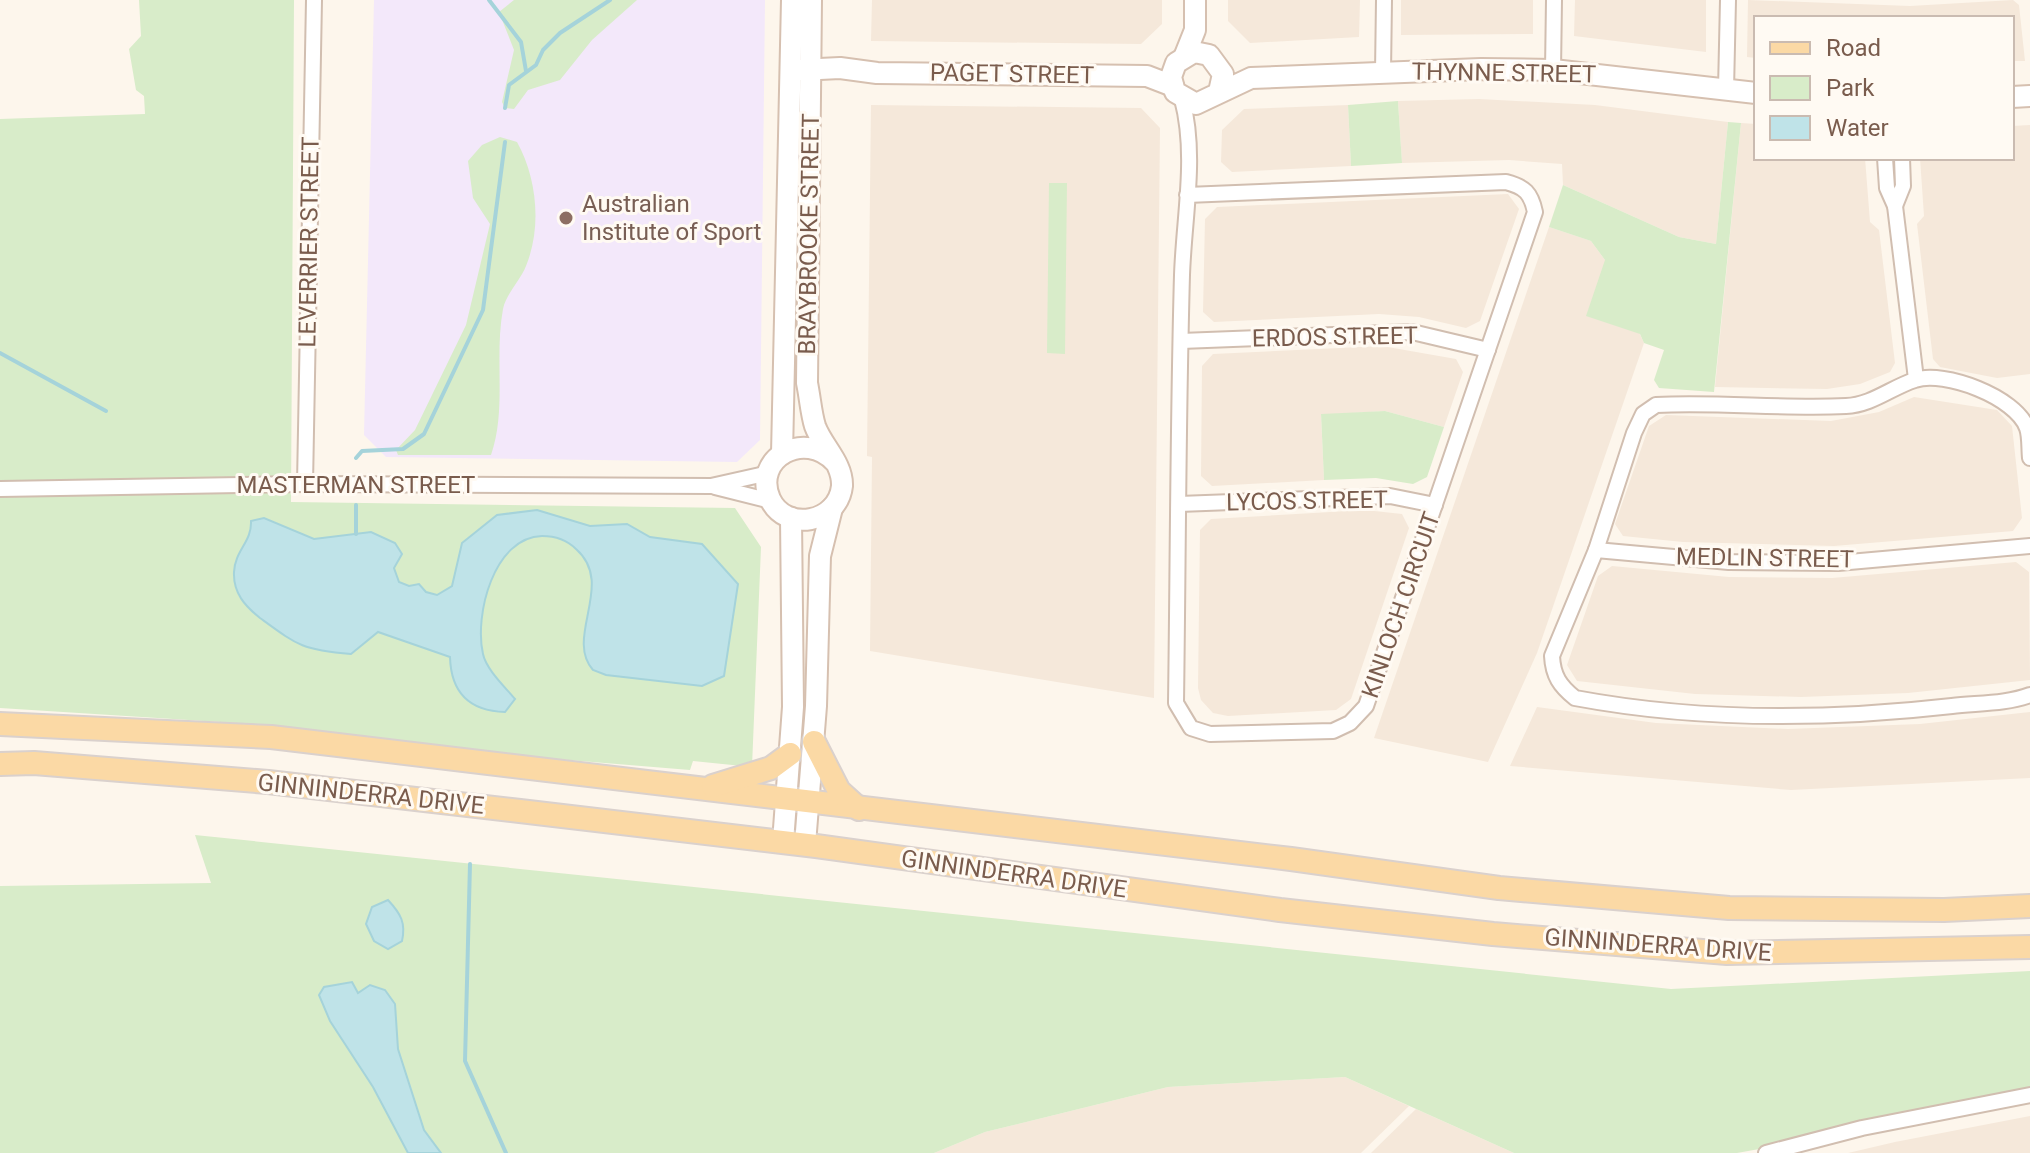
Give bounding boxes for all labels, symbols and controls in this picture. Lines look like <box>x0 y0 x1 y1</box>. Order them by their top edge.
legend <box>1754 16 2014 160</box>
text: Road <box>1826 34 1881 62</box>
street label: THYNNE STREET <box>1411 57 1597 89</box>
street label: PAGET STREET <box>930 59 1094 89</box>
text: Park <box>1826 74 1875 102</box>
street label: BRAYBROOKE STREET <box>793 113 825 355</box>
text: Water <box>1826 114 1889 142</box>
street label: LEVERRIER STREET <box>293 136 325 348</box>
place label: Australian Institute of Sport <box>582 190 762 246</box>
marker: Australian Institute of Sport <box>557 209 575 227</box>
street label: ERDOS STREET <box>1252 322 1418 352</box>
street label: MASTERMAN STREET <box>237 471 475 499</box>
street label: LYCOS STREET <box>1226 486 1388 516</box>
street label: KINLOCH CIRCUIT <box>1356 508 1446 702</box>
street label: MEDLIN STREET <box>1676 542 1854 574</box>
street label: GINNINDERRA DRIVE <box>256 768 486 820</box>
street label: GINNINDERRA DRIVE <box>899 844 1129 904</box>
street label: GINNINDERRA DRIVE <box>1544 923 1772 967</box>

